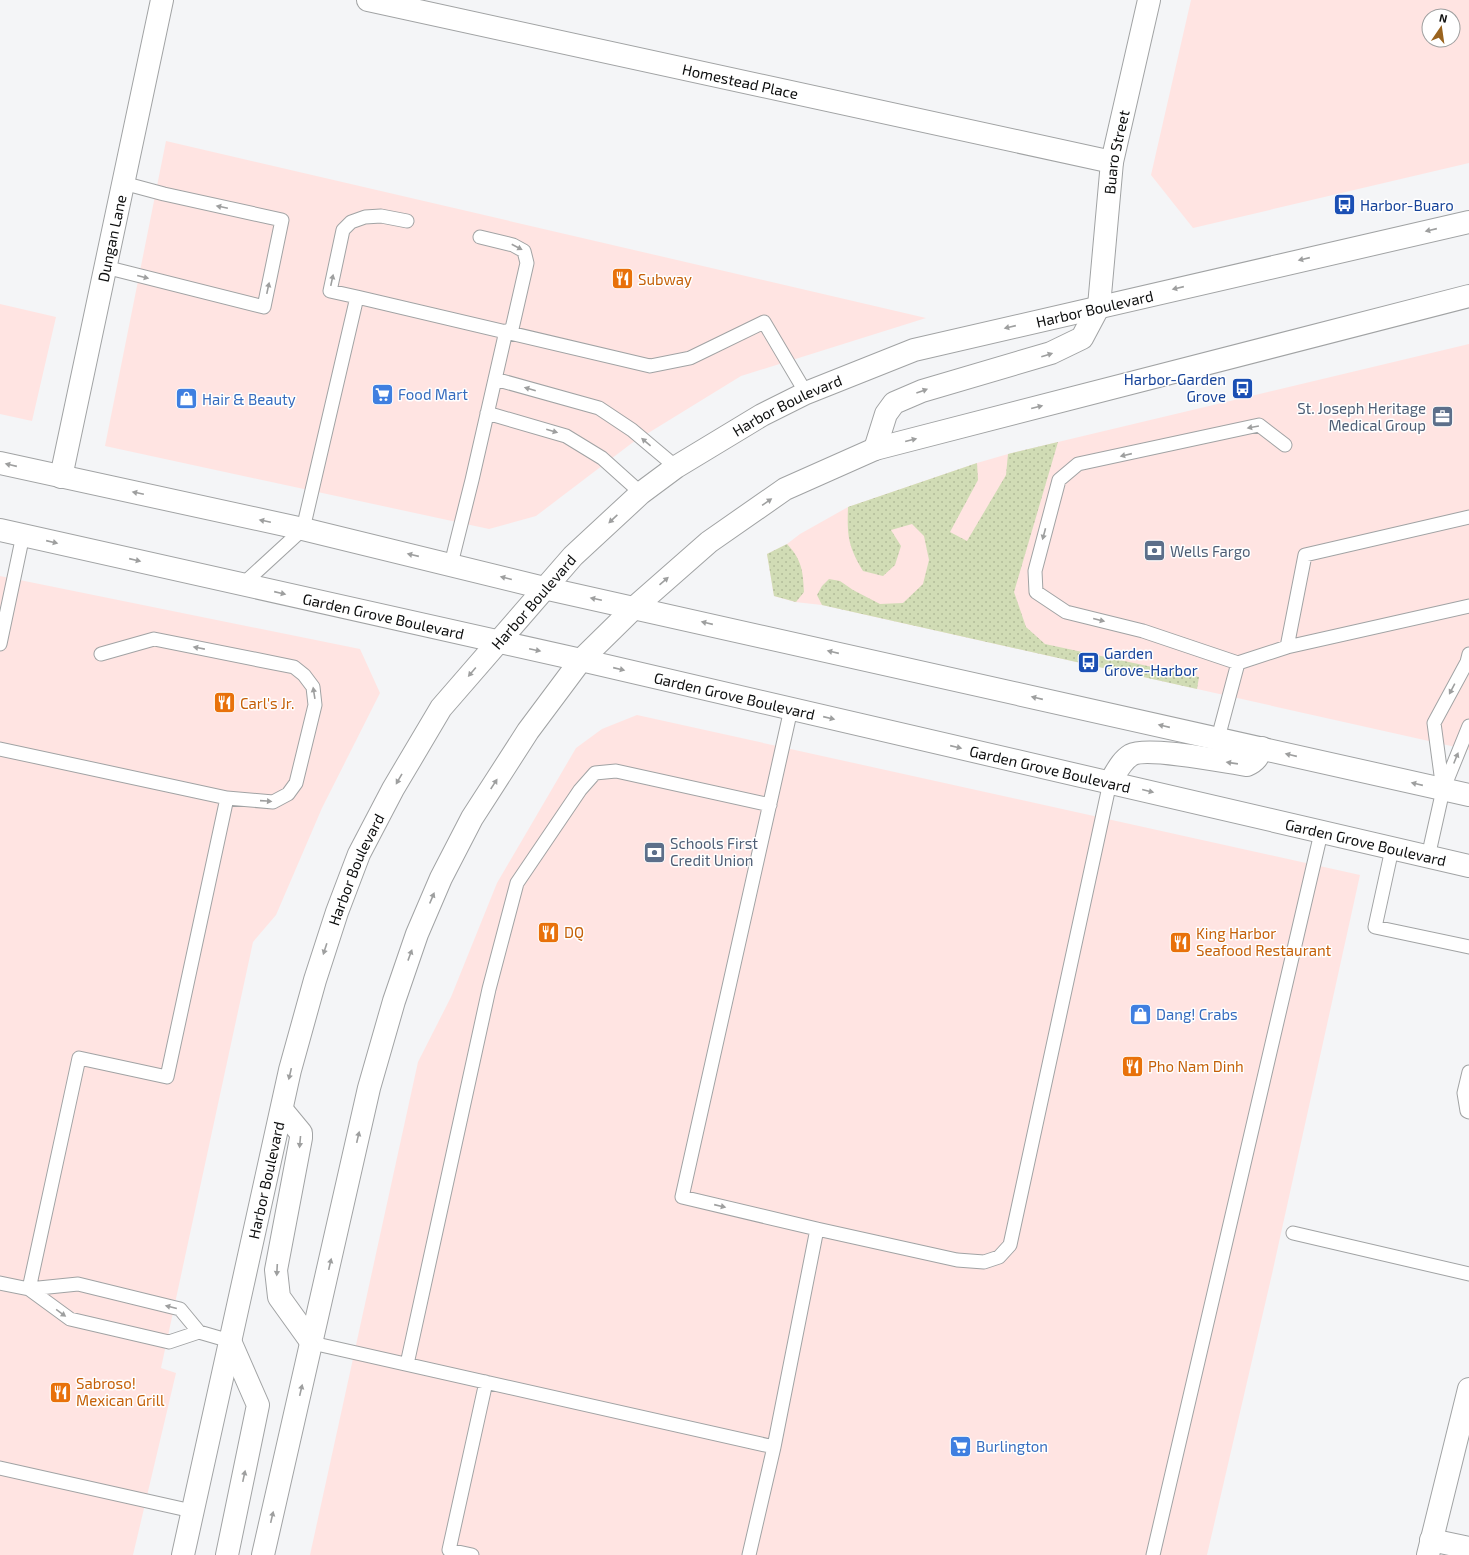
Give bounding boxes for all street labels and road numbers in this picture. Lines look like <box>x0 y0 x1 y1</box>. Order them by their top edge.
street label: Homestead Place <box>681 60 800 102</box>
street label: Buaro Street <box>1100 108 1133 195</box>
street label: Dungan Lane <box>94 193 130 284</box>
street label: Harbor Boulevard <box>1034 286 1155 331</box>
street label: Harbor Boulevard <box>729 371 844 440</box>
street label: Harbor Boulevard <box>487 550 580 653</box>
street label: Garden Grove Boulevard <box>301 589 466 643</box>
street label: Garden Grove Boulevard <box>652 668 817 723</box>
street label: Garden Grove Boulevard <box>968 741 1132 796</box>
street label: Harbor Boulevard <box>324 810 388 928</box>
street label: Garden Grove Boulevard <box>1283 815 1448 869</box>
street label: Harbor Boulevard <box>244 1120 287 1241</box>

